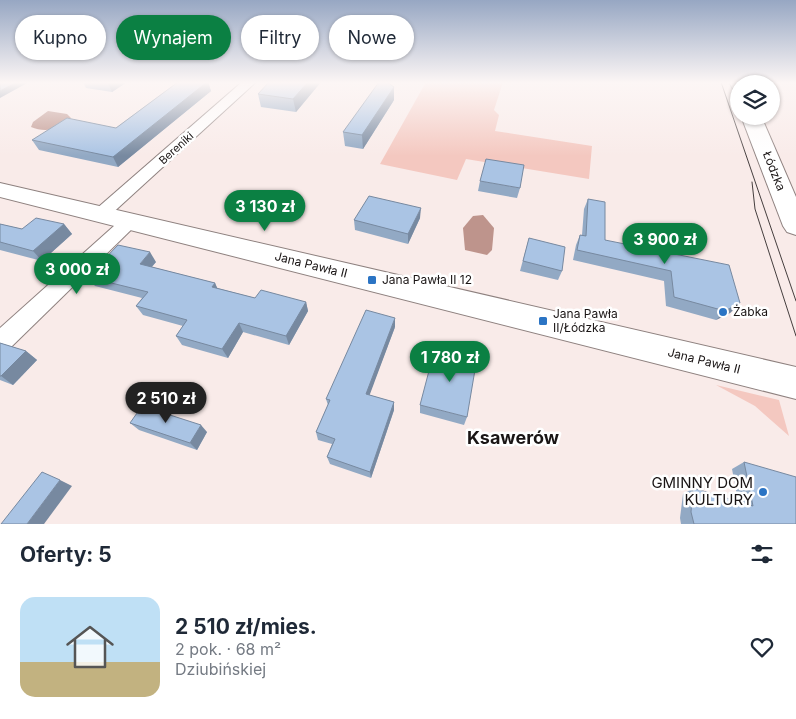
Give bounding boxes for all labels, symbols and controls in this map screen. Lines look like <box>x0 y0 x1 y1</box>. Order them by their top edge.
chip: Kupno <box>15 15 106 60</box>
chip: Wynajem <box>116 15 231 60</box>
chip: Filtry <box>241 15 319 60</box>
chip: Nowe <box>329 15 414 60</box>
map controls <box>730 75 780 125</box>
button: layers <box>730 75 780 125</box>
street label: Bereniki <box>156 129 196 167</box>
street label: Łódzka <box>760 149 789 193</box>
pin: 3 130 zł <box>213 190 317 232</box>
text: 3 130 zł <box>235 196 295 216</box>
pin: 3 900 zł <box>613 222 717 265</box>
text: 3 900 zł <box>633 229 697 249</box>
street label: Jana Pawła II <box>273 248 349 281</box>
pin: 3 000 zł <box>25 252 129 295</box>
text: 3 000 zł <box>45 259 109 279</box>
place label: Jana Pawła II 12 <box>382 272 472 287</box>
marker: Jana Pawła II 12 <box>366 274 378 286</box>
place label: Żabka <box>733 304 768 319</box>
place label: Jana Pawła II/Łódzka <box>553 306 618 335</box>
marker: Żabka <box>717 306 729 318</box>
marker: Jana Pawła II/Łódzka <box>537 315 549 327</box>
pin: 1 780 zł <box>398 340 502 383</box>
street label: Jana Pawła II <box>666 344 742 377</box>
text: 1 780 zł <box>421 347 479 367</box>
pin: 2 510 zł <box>114 382 218 424</box>
text: 2 510 zł <box>136 388 196 408</box>
district label: Ksawerów <box>467 427 560 448</box>
place label: GMINNY DOM KULTURY <box>651 473 753 509</box>
marker: GMINNY DOM KULTURY <box>757 486 769 498</box>
icon: filters <box>748 540 776 568</box>
text: Oferty: 5 <box>20 542 112 567</box>
text: 2 510 zł/mies. <box>175 614 317 639</box>
icon: home <box>60 617 120 677</box>
icon: heart <box>748 633 776 661</box>
text: 2 pok. · 68 m² <box>175 639 281 659</box>
text: Dziubińskiej <box>175 659 266 679</box>

